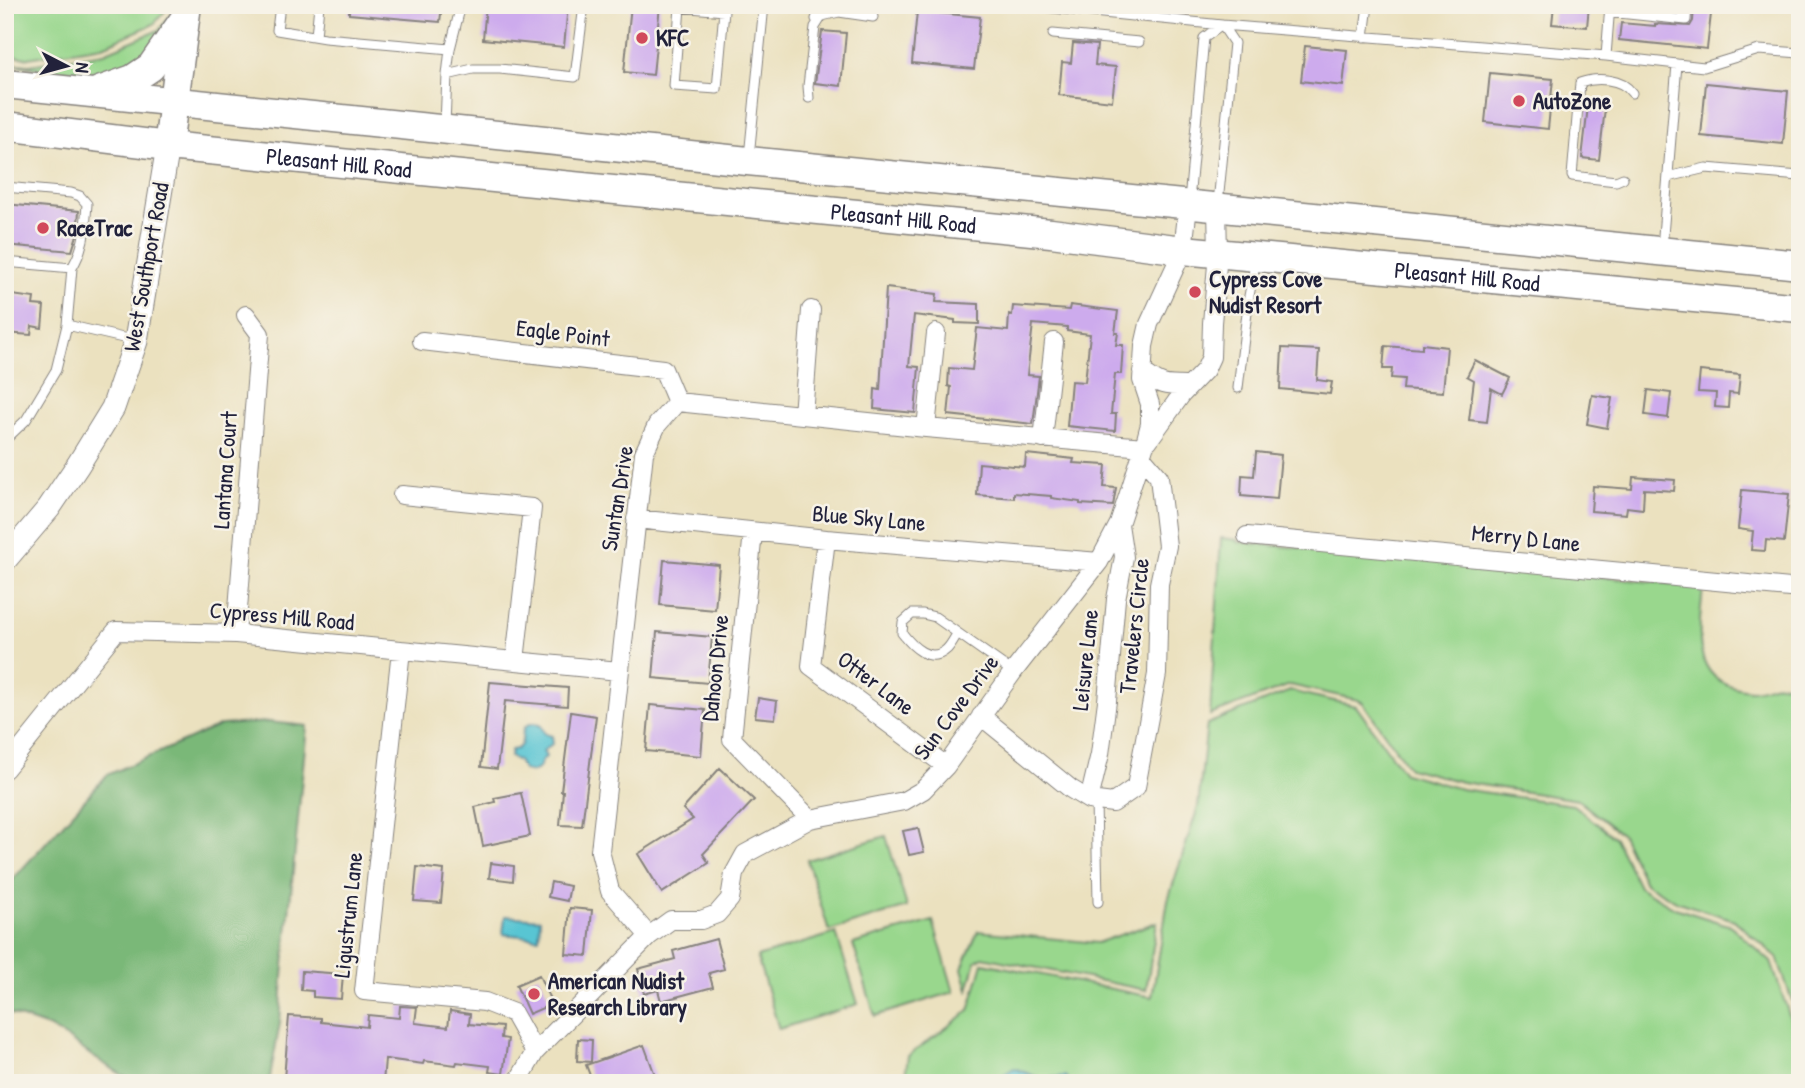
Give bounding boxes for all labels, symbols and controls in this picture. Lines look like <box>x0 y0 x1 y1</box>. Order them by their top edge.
place label: KFC <box>656 22 689 53</box>
marker: KFC <box>634 30 650 46</box>
north arrow <box>32 32 102 102</box>
text: N <box>69 61 96 74</box>
place label: AutoZone <box>1533 85 1612 116</box>
marker: AutoZone <box>1511 93 1527 109</box>
street label: Pleasant Hill Road <box>265 140 413 185</box>
street label: West Southport Road <box>115 180 176 354</box>
street label: Pleasant Hill Road <box>829 195 977 241</box>
place label: RaceTrac <box>57 212 133 243</box>
marker: RaceTrac <box>35 220 51 236</box>
street label: Pleasant Hill Road <box>1393 254 1541 298</box>
place label: Cypress Cove Nudist Resort <box>1209 263 1323 320</box>
marker: Cypress Cove Nudist Resort <box>1187 284 1203 300</box>
street label: Eagle Point <box>515 311 613 354</box>
street label: Lantana Court <box>205 409 244 530</box>
street label: Suntan Drive <box>593 443 640 553</box>
street label: Blue Sky Lane <box>811 497 927 538</box>
street label: Merry D Lane <box>1470 516 1582 559</box>
street label: Travelers Circle <box>1111 557 1156 695</box>
street label: Cypress Mill Road <box>208 594 356 637</box>
street label: Leisure Lane <box>1064 608 1105 712</box>
street label: Dahoon Drive <box>693 613 736 723</box>
street label: Otter Lane <box>831 643 921 722</box>
street label: Sun Cove Drive <box>906 648 1005 766</box>
street label: Ligustrum Lane <box>326 851 370 979</box>
place label: American Nudist Research Library <box>548 965 687 1023</box>
marker: American Nudist Research Library <box>526 986 542 1002</box>

